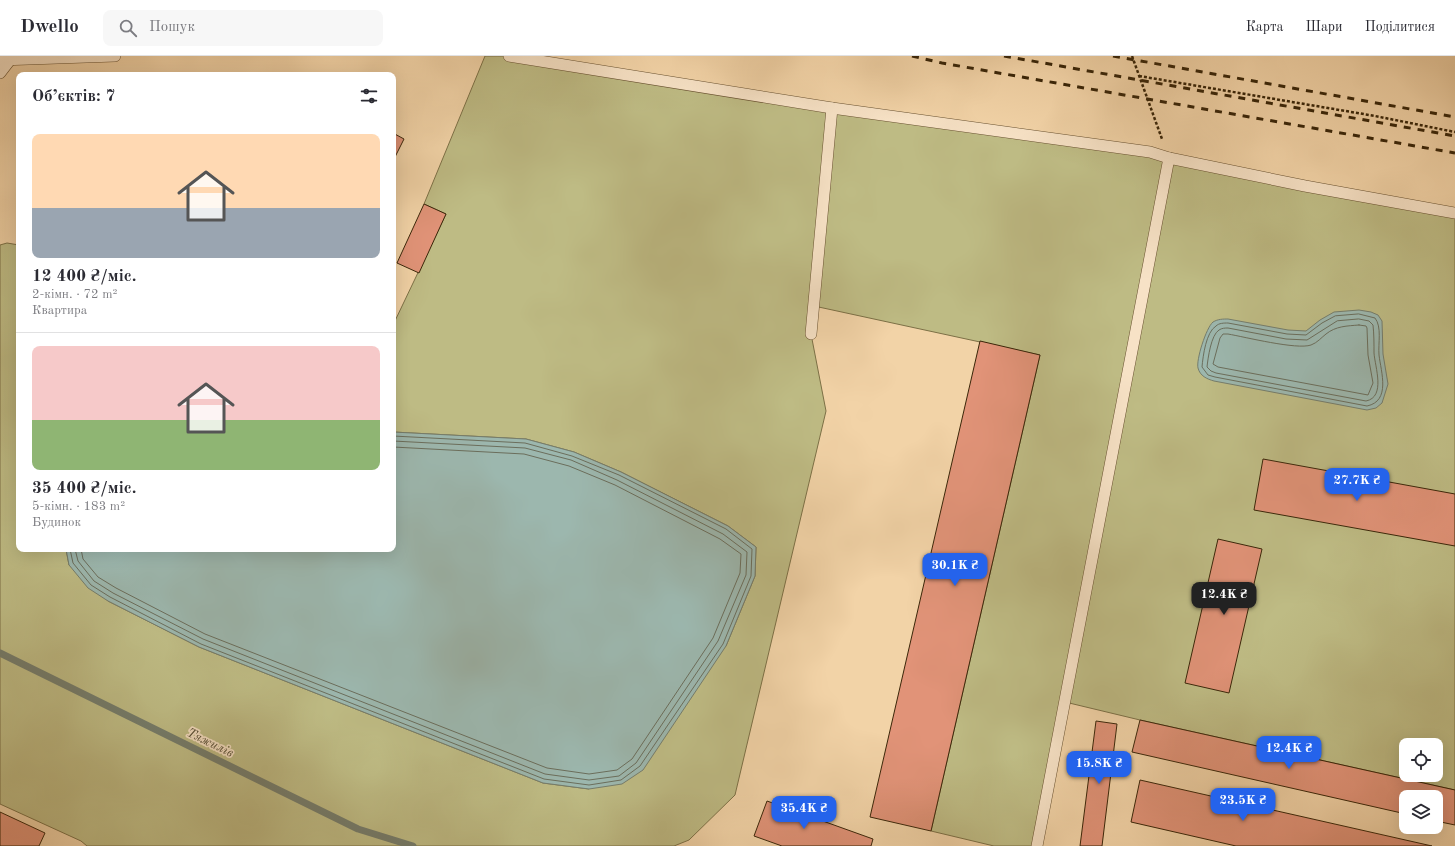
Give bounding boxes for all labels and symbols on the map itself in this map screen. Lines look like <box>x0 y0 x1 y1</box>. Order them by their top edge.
pin: 27.7K ₴ <box>1320 468 1394 502</box>
pin: 30.1K ₴ <box>918 553 992 587</box>
pin: 12.4K ₴ <box>1187 582 1261 616</box>
water label: Тяжилів <box>185 726 236 760</box>
pin: 12.4K ₴ <box>1252 736 1326 770</box>
pin: 15.8K ₴ <box>1062 751 1136 785</box>
pin: 23.5K ₴ <box>1206 788 1280 822</box>
pin: 35.4K ₴ <box>767 796 841 830</box>

